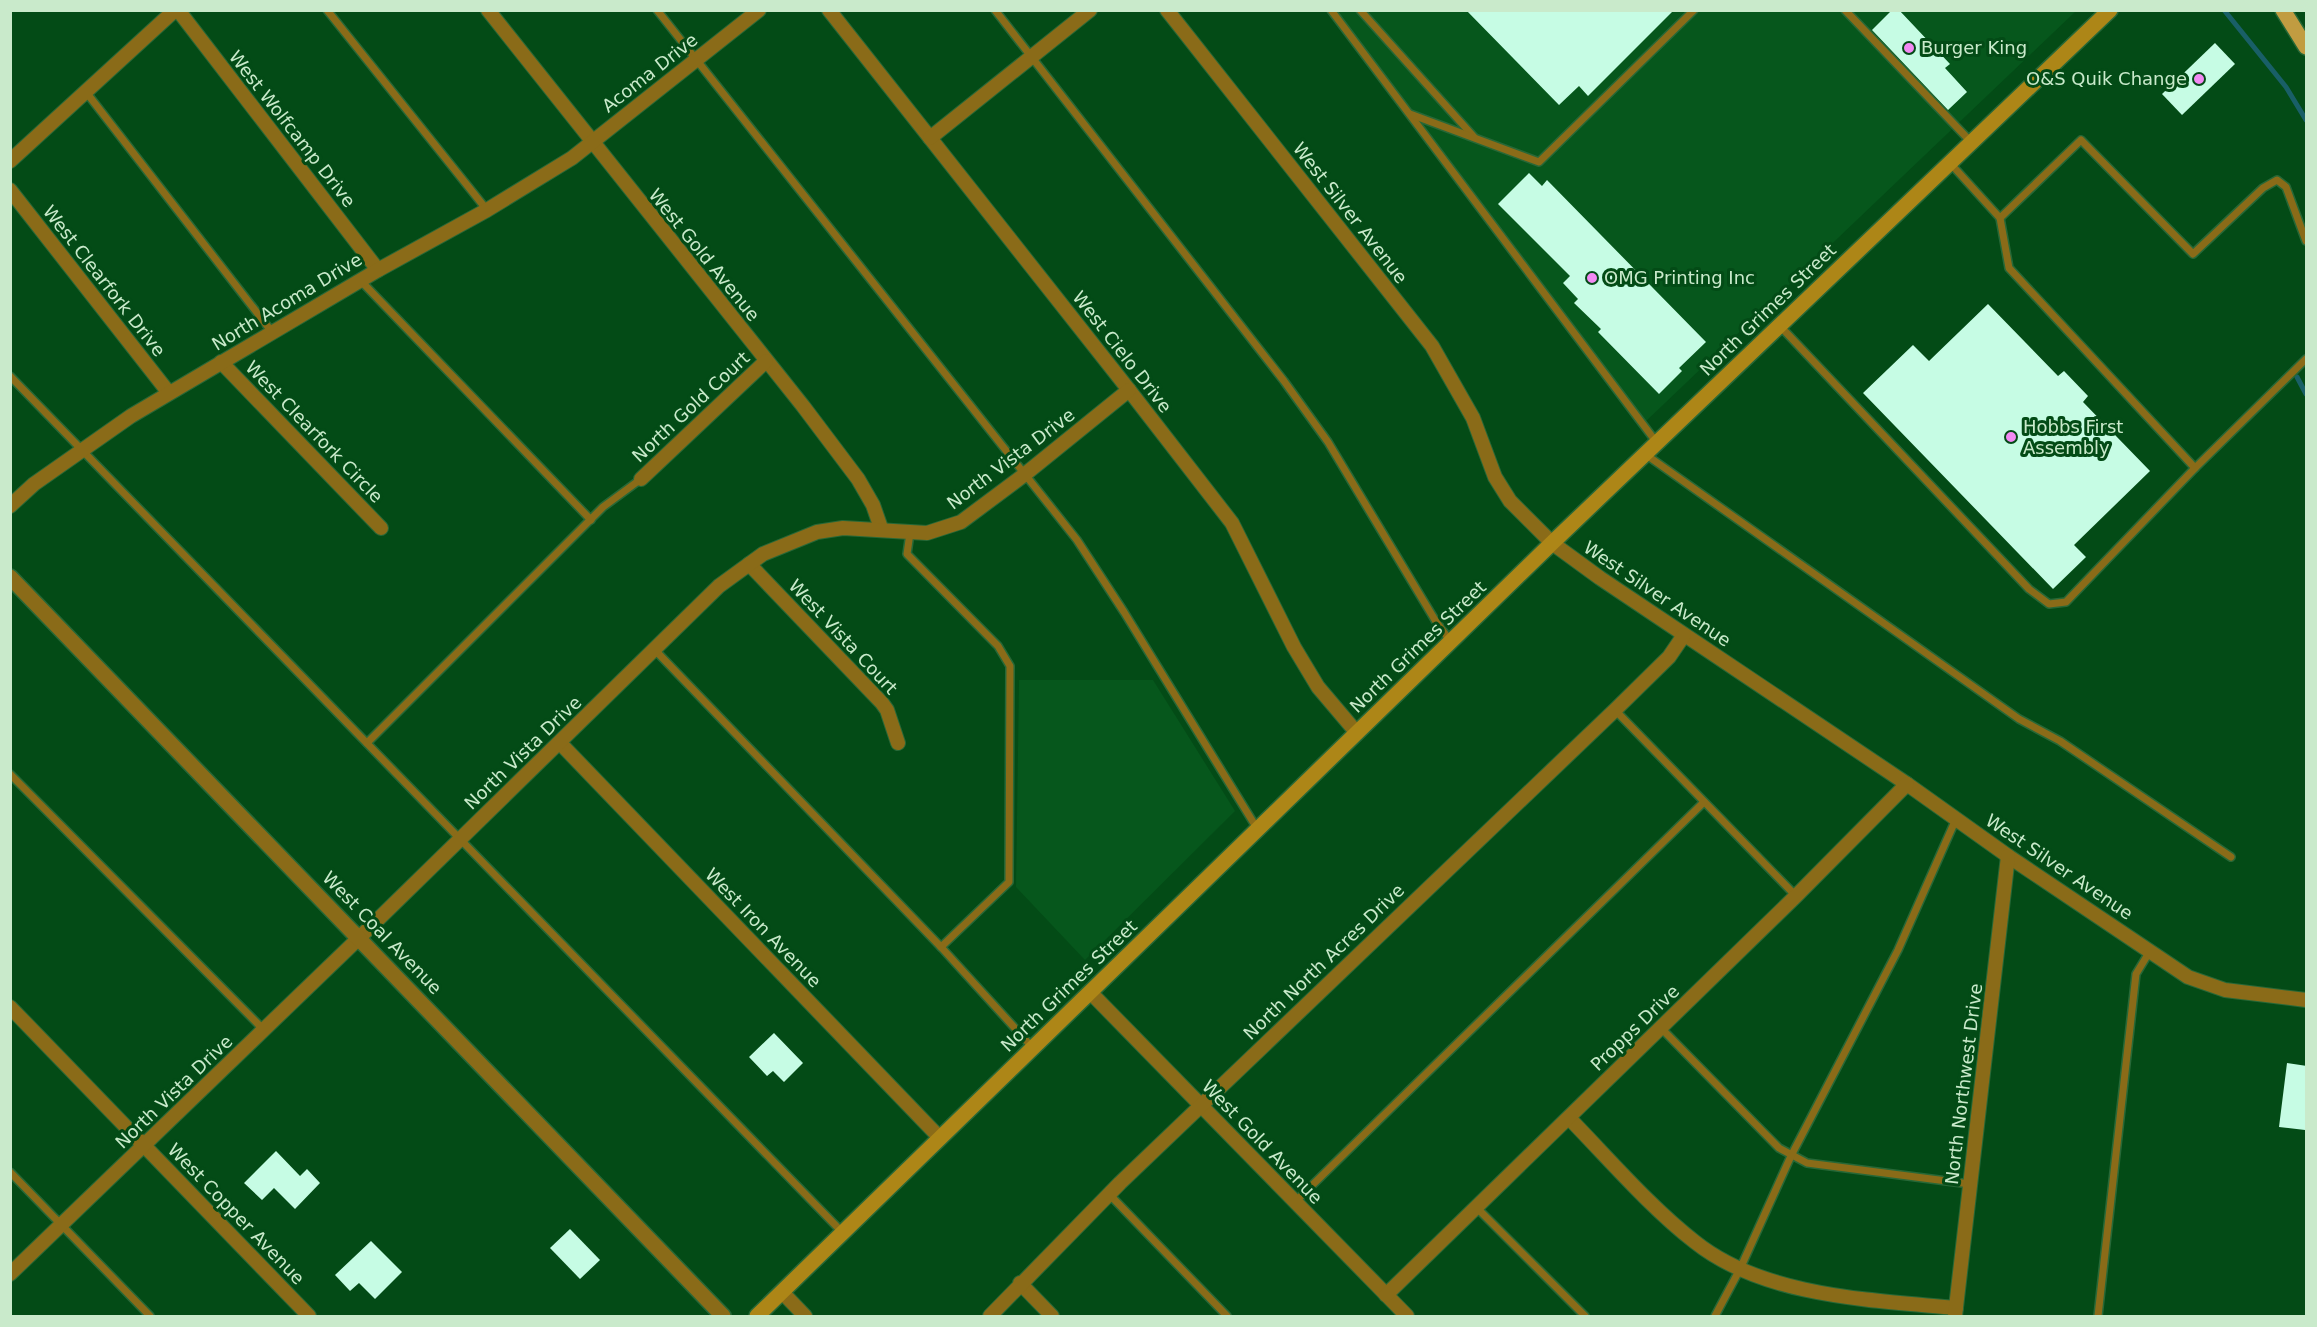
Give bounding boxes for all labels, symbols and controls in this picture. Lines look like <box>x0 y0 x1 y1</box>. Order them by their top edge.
street label: Acoma Drive <box>598 29 702 116</box>
place label: Burger King <box>1921 37 2027 58</box>
marker: Burger King <box>1902 41 1916 55</box>
street label: West Wolfcamp Drive <box>225 46 360 211</box>
place label: O&S Quik Change <box>2026 68 2187 89</box>
marker: O&S Quik Change <box>2192 72 2206 86</box>
street label: West Silver Avenue <box>1289 138 1412 287</box>
street label: West Gold Avenue <box>645 184 764 325</box>
street label: West Clearfork Drive <box>39 201 170 360</box>
street label: North Grimes Street <box>1695 239 1840 380</box>
street label: North Acoma Drive <box>208 248 366 355</box>
place label: OMG Printing Inc <box>1604 267 1755 288</box>
marker: OMG Printing Inc <box>1585 271 1599 285</box>
street label: West Cielo Drive <box>1068 287 1176 417</box>
street label: North Gold Court <box>628 347 754 466</box>
street label: West Clearfork Circle <box>241 357 387 507</box>
street label: North Vista Drive <box>943 404 1079 513</box>
place label: Hobbs First Assembly <box>2023 416 2123 458</box>
marker: Hobbs First Assembly <box>2004 430 2018 444</box>
street label: West Silver Avenue <box>1580 536 1735 651</box>
street label: West Vista Court <box>785 575 902 699</box>
street label: North Grimes Street <box>1345 576 1490 717</box>
street label: North Vista Drive <box>460 692 585 814</box>
street label: West Silver Avenue <box>1982 809 2137 924</box>
street label: West Iron Avenue <box>701 864 826 992</box>
street label: West Coal Avenue <box>318 867 446 998</box>
street label: North North Acres Drive <box>1239 879 1408 1044</box>
street label: North Grimes Street <box>996 915 1141 1056</box>
street label: Propps Drive <box>1586 980 1683 1075</box>
street label: North Northwest Drive <box>1941 982 1986 1186</box>
street label: North Vista Drive <box>111 1031 236 1153</box>
street label: West Gold Avenue <box>1198 1075 1327 1208</box>
street label: West Copper Avenue <box>164 1139 309 1288</box>

